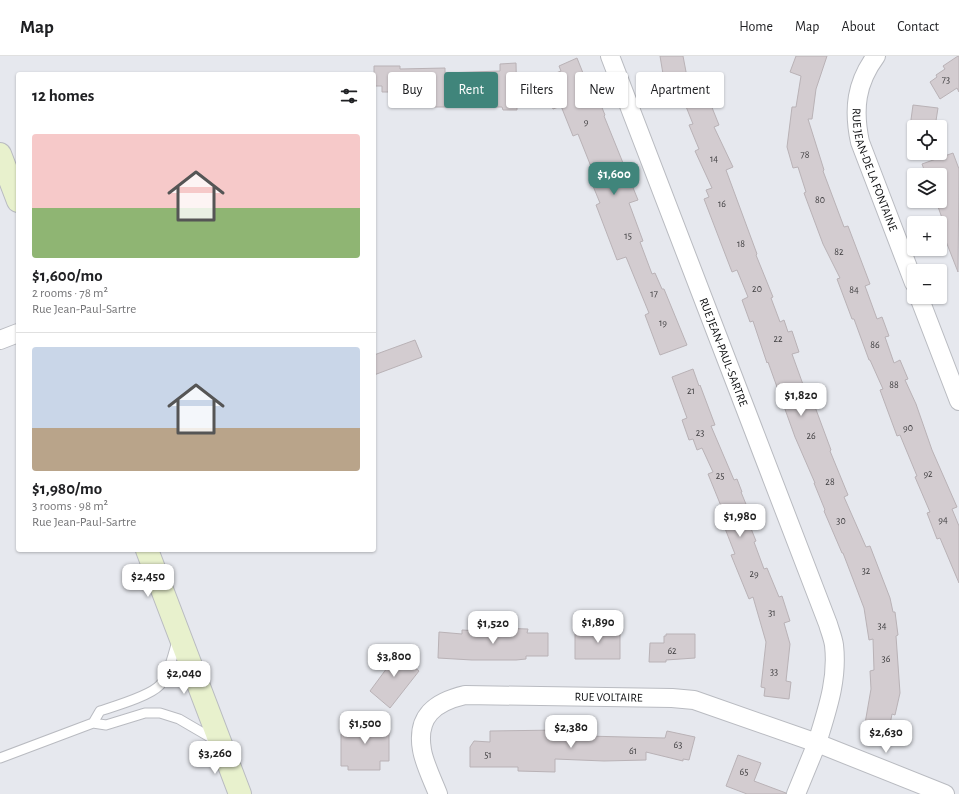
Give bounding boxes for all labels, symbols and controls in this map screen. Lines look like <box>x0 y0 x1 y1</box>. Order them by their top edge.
text: Map <box>20 18 54 37</box>
text: Home <box>739 20 773 34</box>
text: Map <box>795 20 819 34</box>
text: About <box>841 20 875 34</box>
text: Contact <box>897 20 939 34</box>
chip: Buy <box>388 72 436 108</box>
chip: Rent <box>444 72 498 108</box>
chip: Filters <box>506 72 567 108</box>
chip: New <box>575 72 628 108</box>
chip: Apartment <box>636 72 724 108</box>
house number: 73 <box>942 75 950 85</box>
icon: filters <box>338 85 360 107</box>
text: 12 homes <box>32 87 94 104</box>
street label: RUE JEAN-DE LA FONTAINE <box>851 108 900 233</box>
house number: 9 <box>584 117 589 127</box>
map controls <box>907 120 947 304</box>
button: locate <box>907 120 947 160</box>
house number: 78 <box>801 150 810 160</box>
house number: 14 <box>710 154 718 164</box>
icon: home <box>160 160 232 232</box>
pin: $1,600 <box>581 162 647 196</box>
text: $1,600 <box>597 168 631 181</box>
button: layers <box>907 168 947 208</box>
house number: 80 <box>815 195 825 205</box>
house number: 16 <box>718 199 726 209</box>
button: + <box>907 216 947 256</box>
house number: 15 <box>624 231 632 241</box>
house number: 18 <box>737 239 745 249</box>
house number: 82 <box>834 247 844 257</box>
button: − <box>907 264 947 304</box>
text: $1,600/mo <box>32 267 103 284</box>
house number: 20 <box>752 284 762 294</box>
house number: 84 <box>849 285 859 295</box>
text: 2 rooms · 78 m² <box>32 287 108 300</box>
house number: 17 <box>650 289 658 299</box>
street label: RUE JEAN-PAUL-SARTRE <box>697 296 750 408</box>
text: Rue Jean-Paul-Sartre <box>32 303 136 316</box>
house number: 19 <box>659 318 667 328</box>
house number: 22 <box>773 334 783 344</box>
house number: 86 <box>870 340 880 350</box>
icon: home <box>160 373 232 445</box>
house number: 88 <box>889 380 899 390</box>
pin: $1,820 <box>768 383 834 417</box>
house number: 21 <box>687 386 695 396</box>
text: $1,820 <box>785 389 817 402</box>
house number: 90 <box>903 423 913 433</box>
house number: 23 <box>696 428 704 438</box>
house number: 26 <box>806 431 816 441</box>
house number: 92 <box>923 469 933 479</box>
house number: 25 <box>716 471 724 481</box>
house number: 28 <box>825 477 835 487</box>
text: $1,980/mo <box>32 480 102 497</box>
text: 3 rooms · 98 m² <box>32 500 108 513</box>
pin: $1,980 <box>707 504 773 538</box>
text: $1,980 <box>724 510 756 523</box>
house number: 94 <box>938 515 948 525</box>
text: Rue Jean-Paul-Sartre <box>32 516 136 529</box>
house number: 30 <box>836 516 846 526</box>
pin: $2,450 <box>115 564 181 598</box>
house number: 32 <box>862 566 871 576</box>
house number: 29 <box>749 569 759 579</box>
text: $2,450 <box>131 570 165 583</box>
house number: 31 <box>768 608 776 618</box>
pin: $1,890 <box>565 610 631 644</box>
pin: $1,520 <box>460 611 526 645</box>
text: $1,890 <box>582 616 614 629</box>
text: $1,520 <box>477 617 509 630</box>
house number: 34 <box>878 621 887 631</box>
pin: $3,800 <box>361 644 427 678</box>
house number: 62 <box>667 646 677 656</box>
text: $3,800 <box>377 650 411 663</box>
house number: 36 <box>882 654 891 664</box>
pin: $2,040 <box>151 661 217 695</box>
text: $2,040 <box>166 667 202 680</box>
house number: 33 <box>770 667 778 677</box>
street label: RUE VOLTAIRE <box>574 691 643 704</box>
pin: $1,500 <box>332 711 398 745</box>
pin: $2,380 <box>538 715 604 749</box>
text: $1,500 <box>349 717 381 730</box>
pin: $2,630 <box>853 720 919 754</box>
text: $2,380 <box>554 721 588 734</box>
text: $2,630 <box>869 726 903 739</box>
house number: 63 <box>674 740 682 750</box>
pin: $3,260 <box>182 741 248 775</box>
house number: 61 <box>629 746 637 756</box>
text: $3,260 <box>198 747 232 760</box>
house number: 51 <box>484 750 492 760</box>
house number: 65 <box>740 767 748 777</box>

